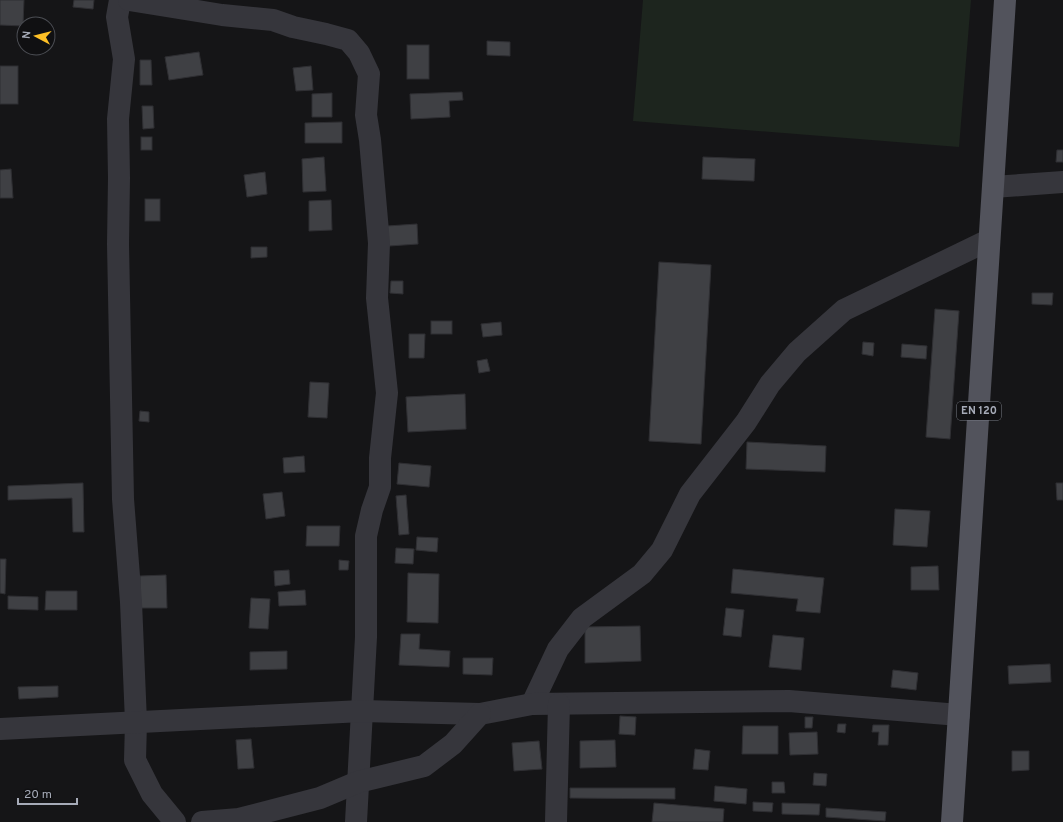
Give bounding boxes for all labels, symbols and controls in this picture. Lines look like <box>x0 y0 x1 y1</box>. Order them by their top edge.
north arrow <box>16 16 56 56</box>
text: N <box>20 30 34 40</box>
road number: EN 120 <box>957 402 1001 420</box>
scale bar <box>18 780 77 806</box>
text: 20 m <box>24 787 52 803</box>

